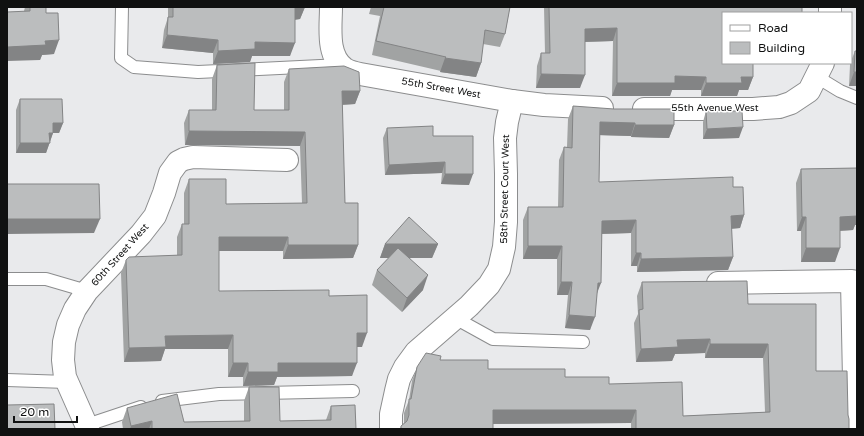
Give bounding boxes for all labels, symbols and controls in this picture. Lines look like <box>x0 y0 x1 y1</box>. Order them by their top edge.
legend <box>722 12 852 64</box>
text: Road <box>758 21 788 35</box>
text: Building <box>758 41 805 55</box>
street label: 55th Street West <box>400 75 482 101</box>
street label: 55th Avenue West <box>671 102 759 114</box>
street label: 58th Street Court West <box>498 134 512 244</box>
street label: 60th Street West <box>89 221 151 289</box>
scale bar <box>14 398 77 424</box>
text: 20 m <box>20 405 49 419</box>

